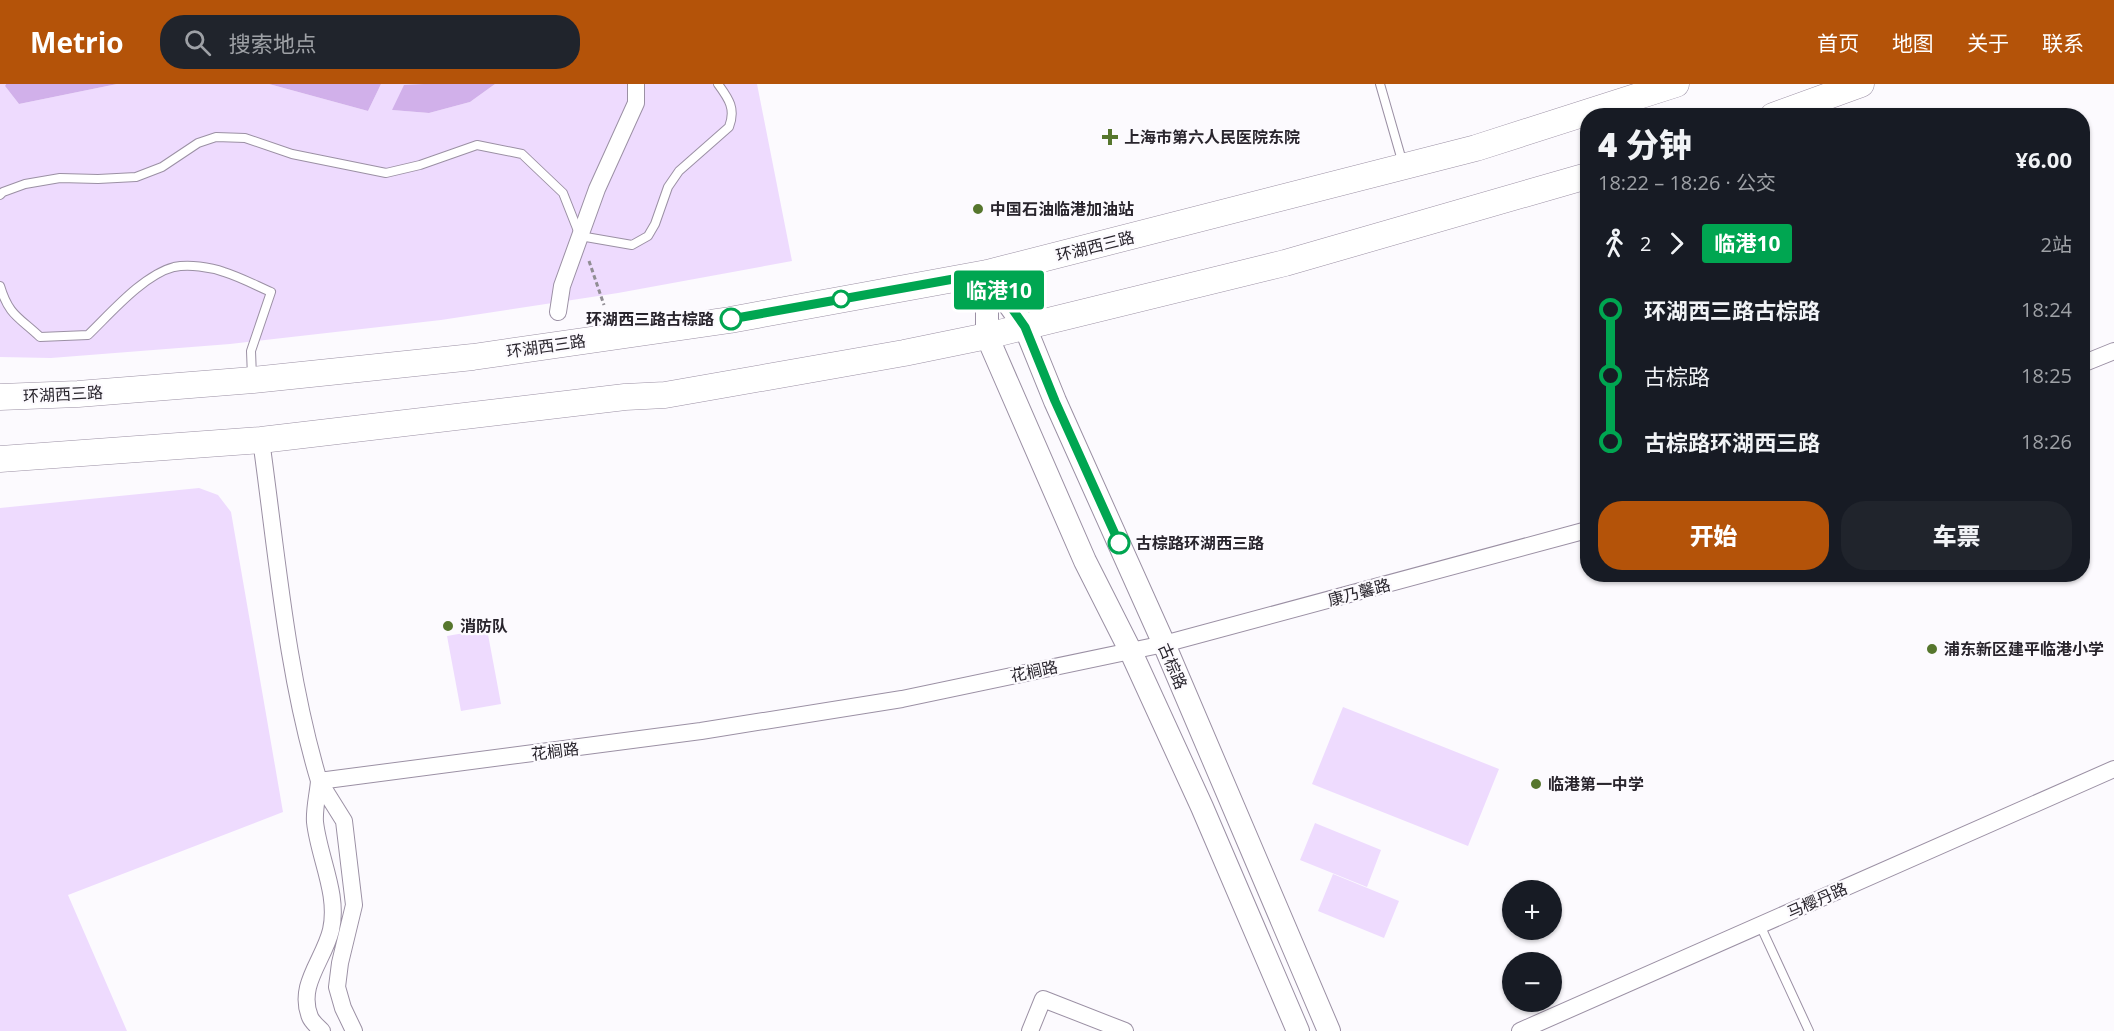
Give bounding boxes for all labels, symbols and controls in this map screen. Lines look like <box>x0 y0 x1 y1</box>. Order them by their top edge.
search box <box>160 15 580 69</box>
text: Metrio <box>30 23 124 61</box>
icon: search <box>181 26 214 59</box>
text: 搜索地点 <box>229 28 317 58</box>
text: 首页 <box>1817 29 1859 57</box>
text: 地图 <box>1892 29 1934 57</box>
text: 关于 <box>1967 29 2009 57</box>
text: 联系 <box>2042 29 2084 57</box>
text: 4 分钟 <box>1598 122 1692 167</box>
place label: 上海市第六人民医院东院 <box>1124 126 1300 148</box>
marker: 上海市第六人民医院东院 <box>1101 128 1119 146</box>
text: ¥6.00 <box>2015 144 2072 174</box>
text: 18:22 – 18:26 · 公交 <box>1598 169 1776 196</box>
place label: 中国石油临港加油站 <box>990 198 1134 220</box>
marker: 中国石油临港加油站 <box>971 202 985 216</box>
street label: 环湖西三路 <box>1054 226 1136 266</box>
icon: walk <box>1598 227 1631 260</box>
icon: forward <box>1660 227 1693 260</box>
text: 临港10 <box>1714 229 1780 257</box>
text: 2 <box>1640 230 1651 257</box>
text: 2站 <box>2041 231 2072 258</box>
line badge: 临港10 <box>957 270 1041 310</box>
text: 临港10 <box>966 276 1032 304</box>
unlabelled marker <box>832 290 850 308</box>
text: 环湖西三路古棕路 <box>1644 295 1820 325</box>
text: 18:24 <box>2021 296 2072 323</box>
place label: 环湖西三路古棕路 <box>586 308 714 330</box>
marker: 环湖西三路古棕路 <box>720 308 742 330</box>
street label: 环湖西三路 <box>505 330 587 362</box>
text: 古棕路 <box>1644 361 1710 391</box>
text: 18:25 <box>2021 362 2072 389</box>
street label: 环湖西三路 <box>22 381 104 407</box>
text: 古棕路环湖西三路 <box>1644 427 1820 457</box>
text: 18:26 <box>2021 428 2072 455</box>
button: 开始 <box>1598 501 1829 570</box>
button: 车票 <box>1841 501 2072 570</box>
marker: 古棕路环湖西三路 <box>1108 532 1130 554</box>
place label: 古棕路环湖西三路 <box>1136 532 1264 554</box>
street label: 康乃馨路 <box>1325 573 1393 611</box>
place label: 消防队 <box>460 615 508 637</box>
marker: 消防队 <box>441 619 455 633</box>
place label: 浦东新区建平临港小学 <box>1944 638 2104 660</box>
street label: 古棕路 <box>1153 640 1193 692</box>
marker: 浦东新区建平临港小学 <box>1925 642 1939 656</box>
street label: 花榈路 <box>1008 655 1060 687</box>
street label: 花榈路 <box>530 737 580 765</box>
place label: 临港第一中学 <box>1548 773 1644 795</box>
marker: 临港第一中学 <box>1529 777 1543 791</box>
street label: 马樱丹路 <box>1783 877 1851 923</box>
map controls <box>1502 880 1562 1012</box>
button: + <box>1502 880 1562 940</box>
button: − <box>1502 952 1562 1012</box>

